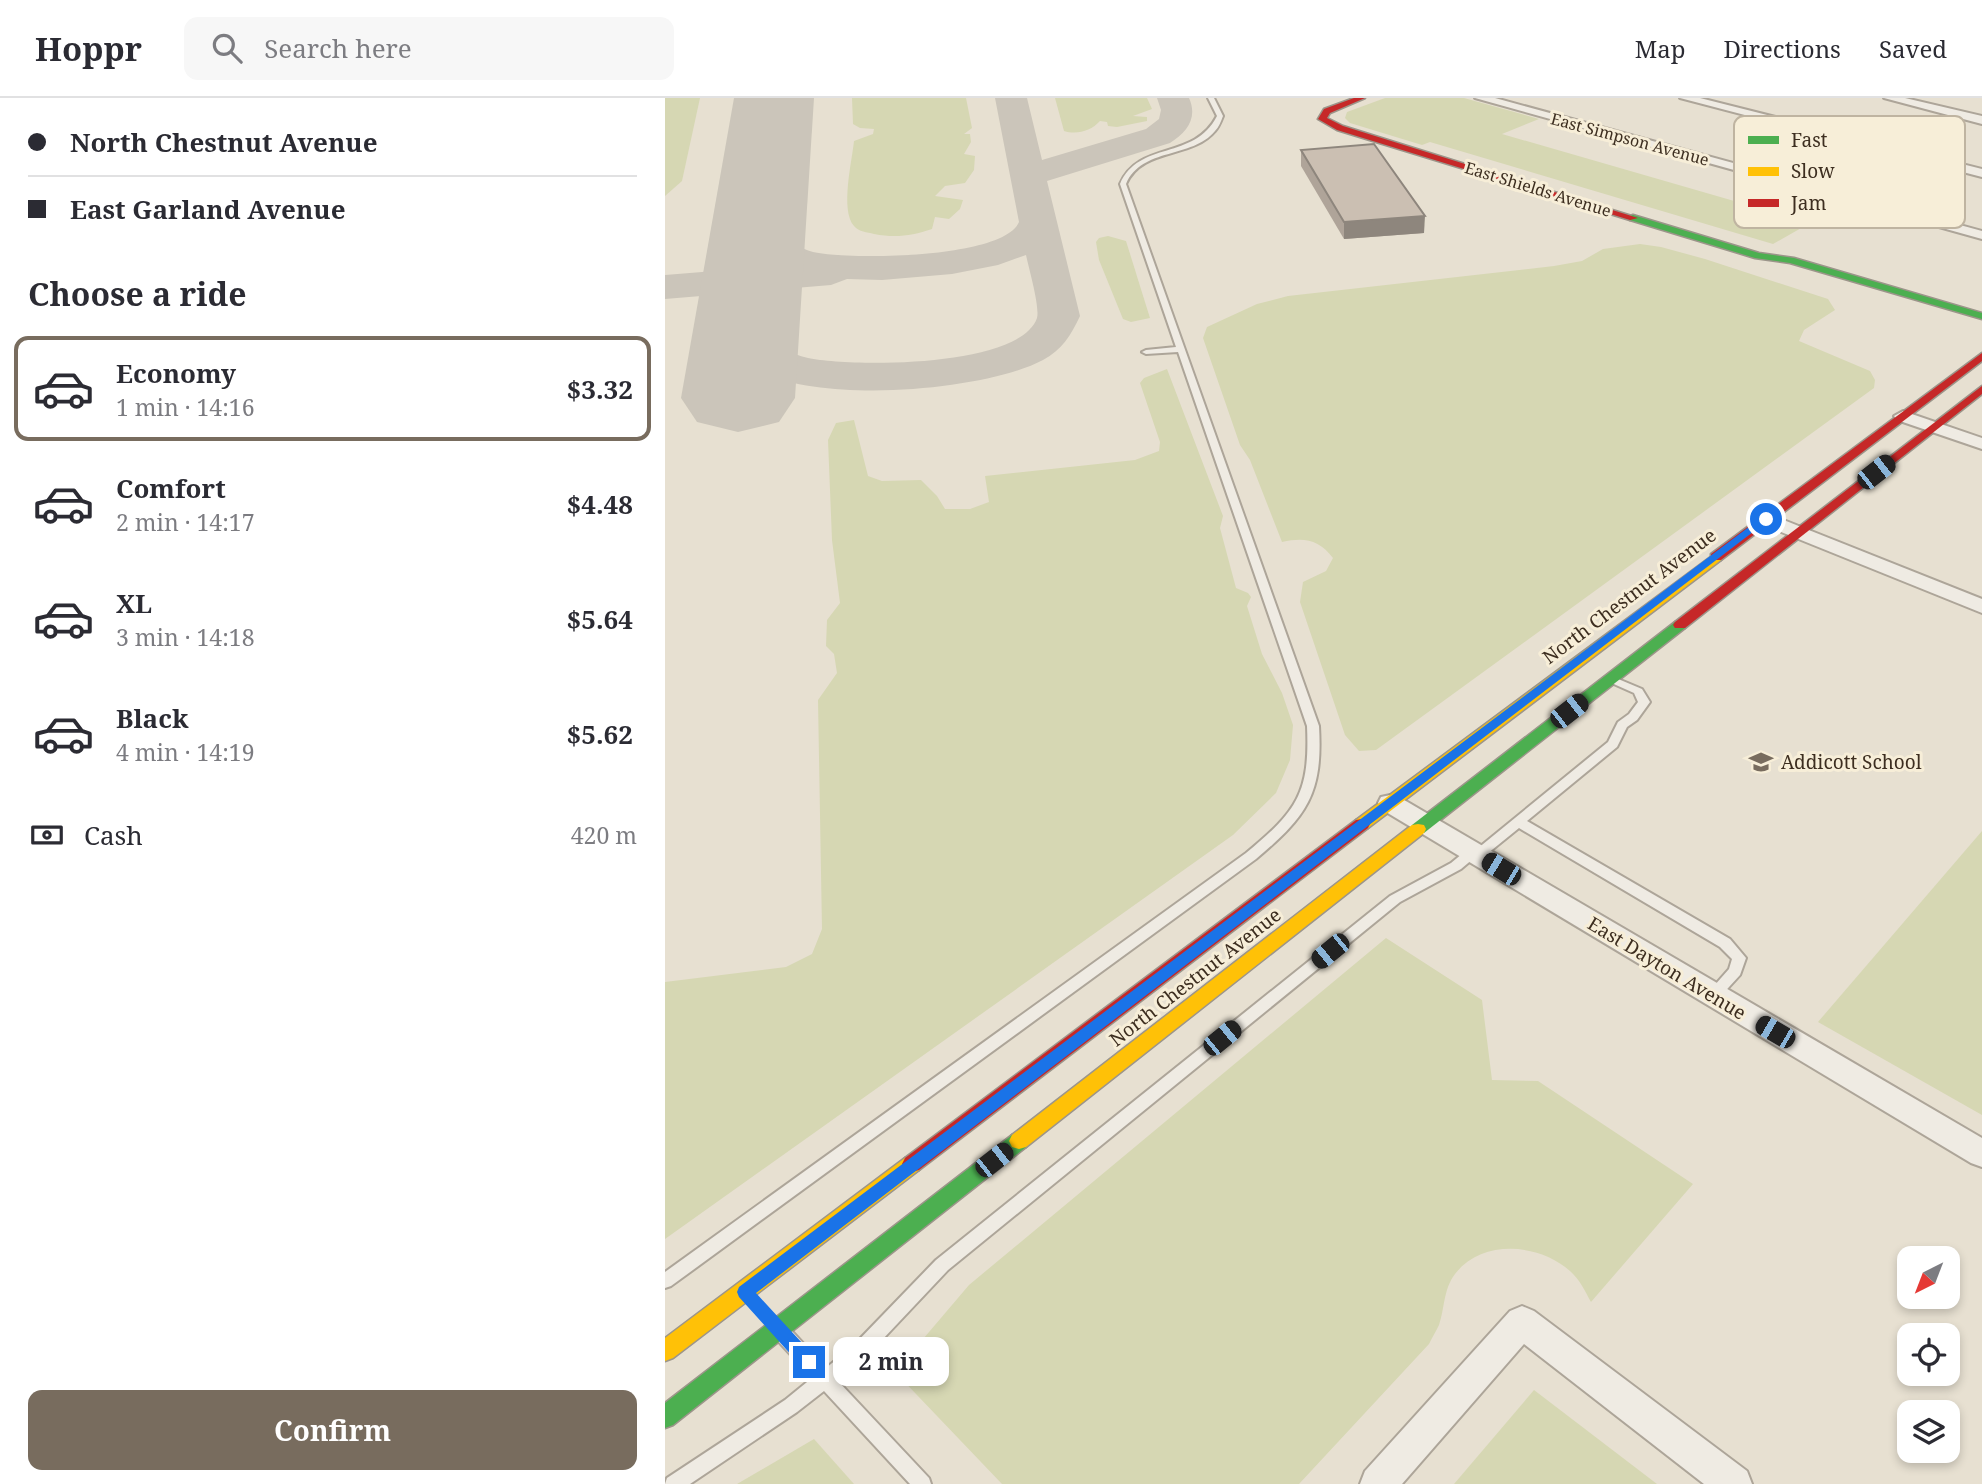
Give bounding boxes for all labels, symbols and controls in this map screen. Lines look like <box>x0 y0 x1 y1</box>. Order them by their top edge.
search box <box>184 17 674 80</box>
text: Hoppr <box>35 26 142 71</box>
icon: search <box>208 29 246 67</box>
text: Search here <box>264 30 412 66</box>
text: Map <box>1635 32 1686 65</box>
text: Directions <box>1724 32 1841 65</box>
text: Saved <box>1879 32 1947 65</box>
street label: East Simpson Avenue <box>1548 107 1712 171</box>
legend <box>1734 116 1965 228</box>
text: North Chestnut Avenue <box>70 124 378 160</box>
text: Fast <box>1791 127 1828 153</box>
street label: East Shields Avenue <box>1462 156 1614 222</box>
text: Slow <box>1791 158 1835 184</box>
text: Jam <box>1790 190 1826 216</box>
text: East Garland Avenue <box>70 191 346 227</box>
text: Choose a ride <box>28 272 247 315</box>
text: Economy <box>116 355 236 391</box>
icon: car <box>32 357 95 420</box>
text: $3.32 <box>567 371 633 407</box>
text: 1 min · 14:16 <box>116 391 254 423</box>
car <box>1853 451 1900 493</box>
text: Comfort <box>116 470 226 506</box>
icon: car <box>32 472 95 535</box>
text: $4.48 <box>567 486 633 522</box>
route start <box>1750 503 1782 535</box>
text: 2 min · 14:17 <box>116 506 254 538</box>
street label: North Chestnut Avenue <box>1537 522 1721 670</box>
text: XL <box>116 585 152 621</box>
icon: car <box>32 587 95 650</box>
text: $5.64 <box>567 601 633 637</box>
text: 3 min · 14:18 <box>116 621 254 653</box>
car <box>1546 690 1593 732</box>
text: Black <box>116 700 189 736</box>
icon: car <box>32 702 95 765</box>
text: $5.62 <box>567 716 633 752</box>
text: 4 min · 14:19 <box>116 736 254 768</box>
school or university icon: Addicott School <box>1747 748 1775 776</box>
place label: Addicott School <box>1781 749 1922 775</box>
icon: cash <box>28 816 66 854</box>
text: Cash <box>84 817 143 853</box>
text: 420 m <box>571 819 637 851</box>
car <box>1478 849 1525 889</box>
street label: North Chestnut Avenue <box>1104 902 1286 1052</box>
street label: East Dayton Avenue <box>1583 910 1751 1026</box>
car <box>1308 930 1353 972</box>
car <box>1752 1012 1799 1052</box>
car <box>1200 1017 1245 1059</box>
car <box>971 1139 1018 1181</box>
north arrow <box>1897 1246 1960 1309</box>
map controls <box>1897 1246 1960 1463</box>
button: locate <box>1897 1323 1960 1386</box>
callout: 2 min <box>833 1338 949 1386</box>
text: 2 min <box>858 1345 924 1377</box>
route end <box>793 1346 825 1378</box>
button: Confirm <box>28 1390 637 1470</box>
button: layers <box>1897 1400 1960 1463</box>

